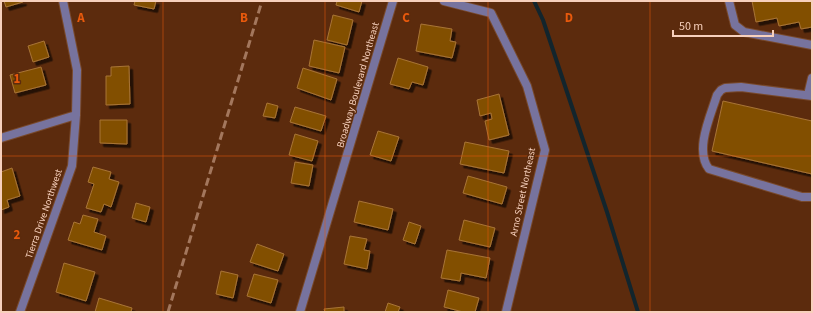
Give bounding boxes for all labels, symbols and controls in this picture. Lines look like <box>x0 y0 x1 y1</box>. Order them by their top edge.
text: A <box>76 9 85 27</box>
text: B <box>240 9 248 27</box>
text: C <box>402 9 410 27</box>
text: D <box>565 9 573 27</box>
scale bar <box>673 12 773 38</box>
text: 50 m <box>679 18 703 35</box>
street label: Broadway Boulevard Northeast <box>333 20 383 149</box>
text: 1 <box>14 70 21 88</box>
street label: Arno Street Northeast <box>507 146 539 238</box>
street label: Tierra Drive Northwest <box>22 167 66 261</box>
text: 2 <box>14 226 21 244</box>

